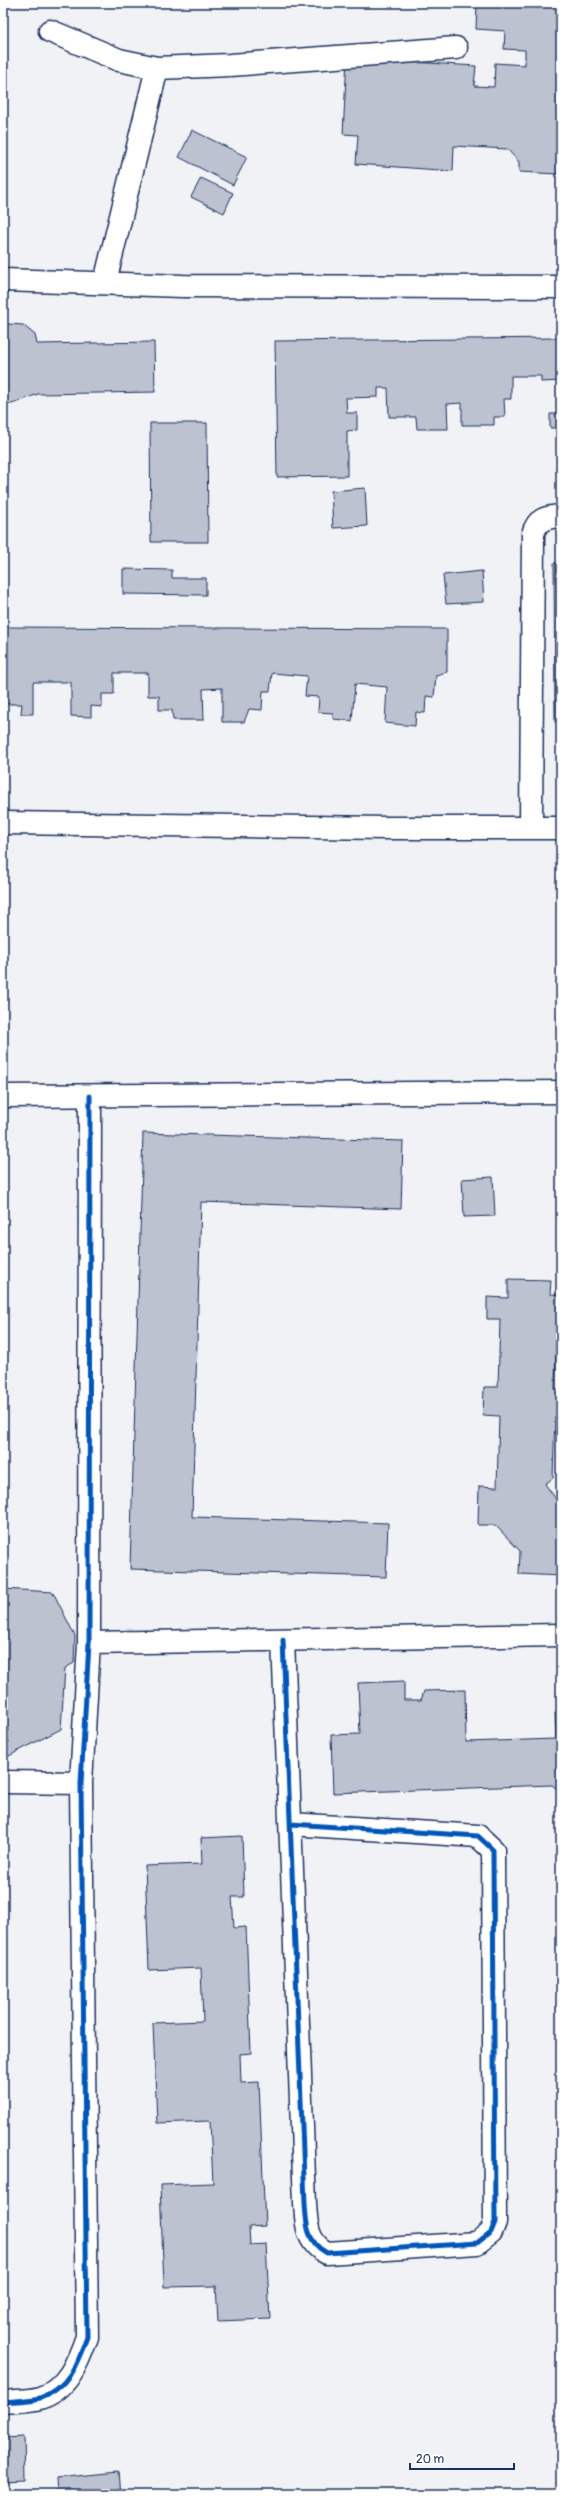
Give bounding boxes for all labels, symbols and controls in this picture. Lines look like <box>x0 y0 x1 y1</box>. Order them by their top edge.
scale bar <box>410 2445 514 2471</box>
text: 20 m <box>416 2452 445 2467</box>

